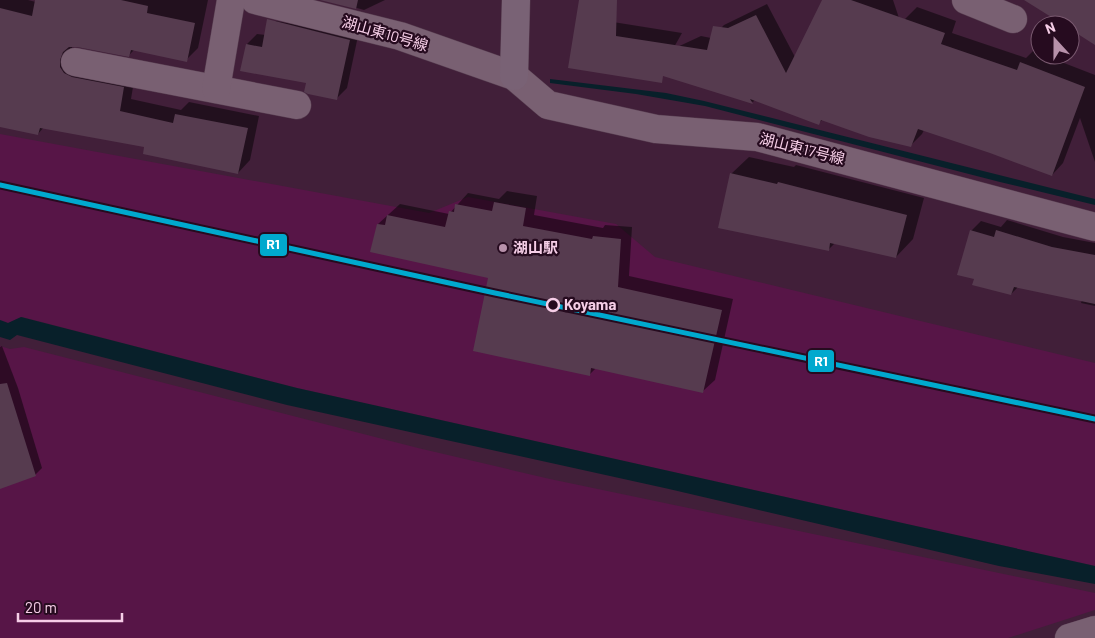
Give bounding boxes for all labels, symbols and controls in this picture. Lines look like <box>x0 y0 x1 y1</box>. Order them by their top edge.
street label: 湖山東10号線 <box>340 12 430 54</box>
north arrow <box>1030 15 1080 65</box>
text: N <box>1043 18 1058 37</box>
street label: 湖山東17号線 <box>758 129 847 167</box>
line badge: R1 <box>259 233 288 257</box>
text: R1 <box>266 235 280 252</box>
place label: 湖山駅 <box>513 238 558 256</box>
marker: 湖山駅 <box>497 242 509 254</box>
place label: Koyama <box>564 295 616 313</box>
marker: Koyama <box>546 298 560 312</box>
line badge: R1 <box>807 349 835 373</box>
text: R1 <box>814 352 828 369</box>
scale bar <box>18 590 121 622</box>
text: 20 m <box>25 598 57 616</box>

